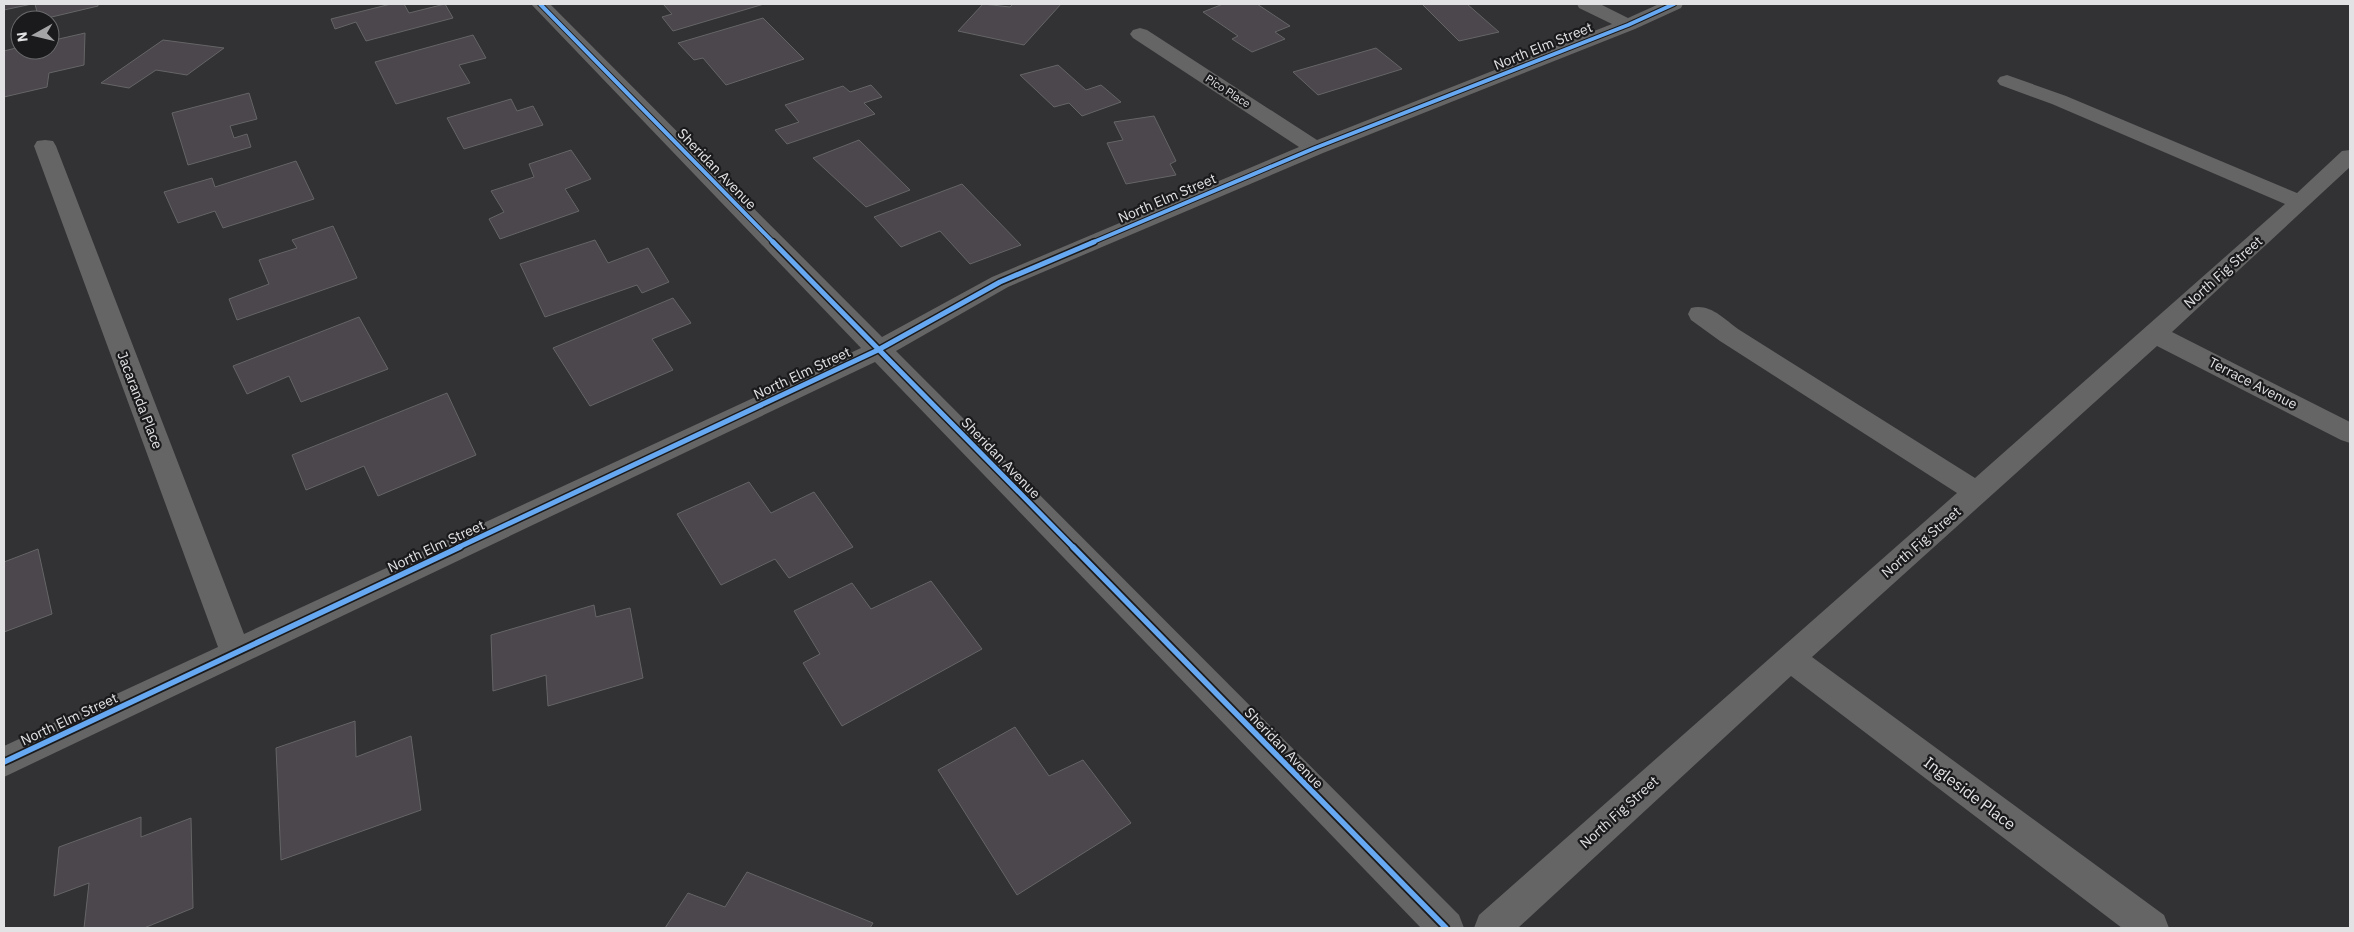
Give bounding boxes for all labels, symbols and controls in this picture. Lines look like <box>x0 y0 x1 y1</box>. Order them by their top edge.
north arrow <box>10 10 60 60</box>
street label: North Elm Street <box>1491 18 1595 74</box>
text: N <box>13 31 32 43</box>
street label: Pico Place <box>1203 71 1253 111</box>
street label: Sheridan Avenue <box>674 125 761 214</box>
street label: North Elm Street <box>1115 169 1219 227</box>
street label: North Fig Street <box>2180 232 2266 312</box>
street label: North Elm Street <box>751 343 853 403</box>
street label: Jacaranda Place <box>113 349 167 452</box>
street label: Terrace Avenue <box>2206 353 2301 413</box>
street label: Sheridan Avenue <box>958 414 1045 503</box>
street label: North Fig Street <box>1878 503 1965 581</box>
street label: North Elm Street <box>385 516 487 576</box>
street label: North Elm Street <box>18 689 120 749</box>
street label: Sheridan Avenue <box>1241 704 1328 793</box>
street label: Ingleside Place <box>1920 752 2020 834</box>
street label: North Fig Street <box>1576 772 1662 852</box>

